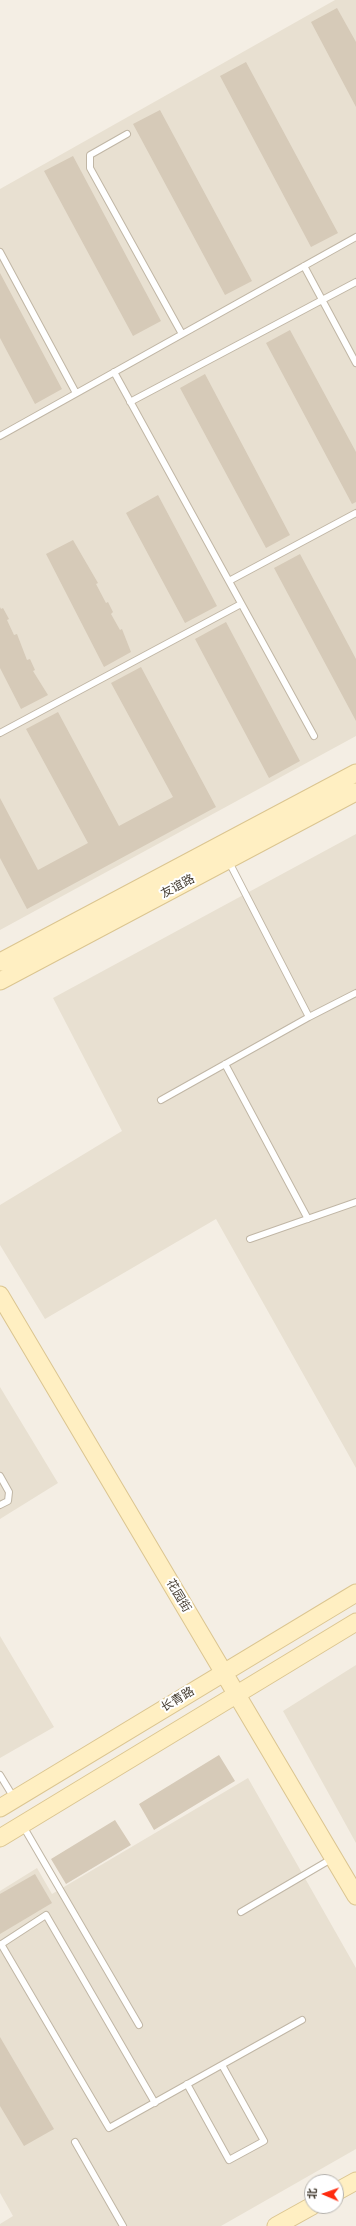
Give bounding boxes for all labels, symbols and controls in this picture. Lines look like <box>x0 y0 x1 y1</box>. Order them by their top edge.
street label: 友谊路 <box>159 872 197 902</box>
street label: 花园街 <box>163 1577 193 1615</box>
street label: 长青路 <box>159 1685 197 1715</box>
north arrow <box>304 2174 344 2214</box>
text: 北 <box>306 2188 319 2199</box>

